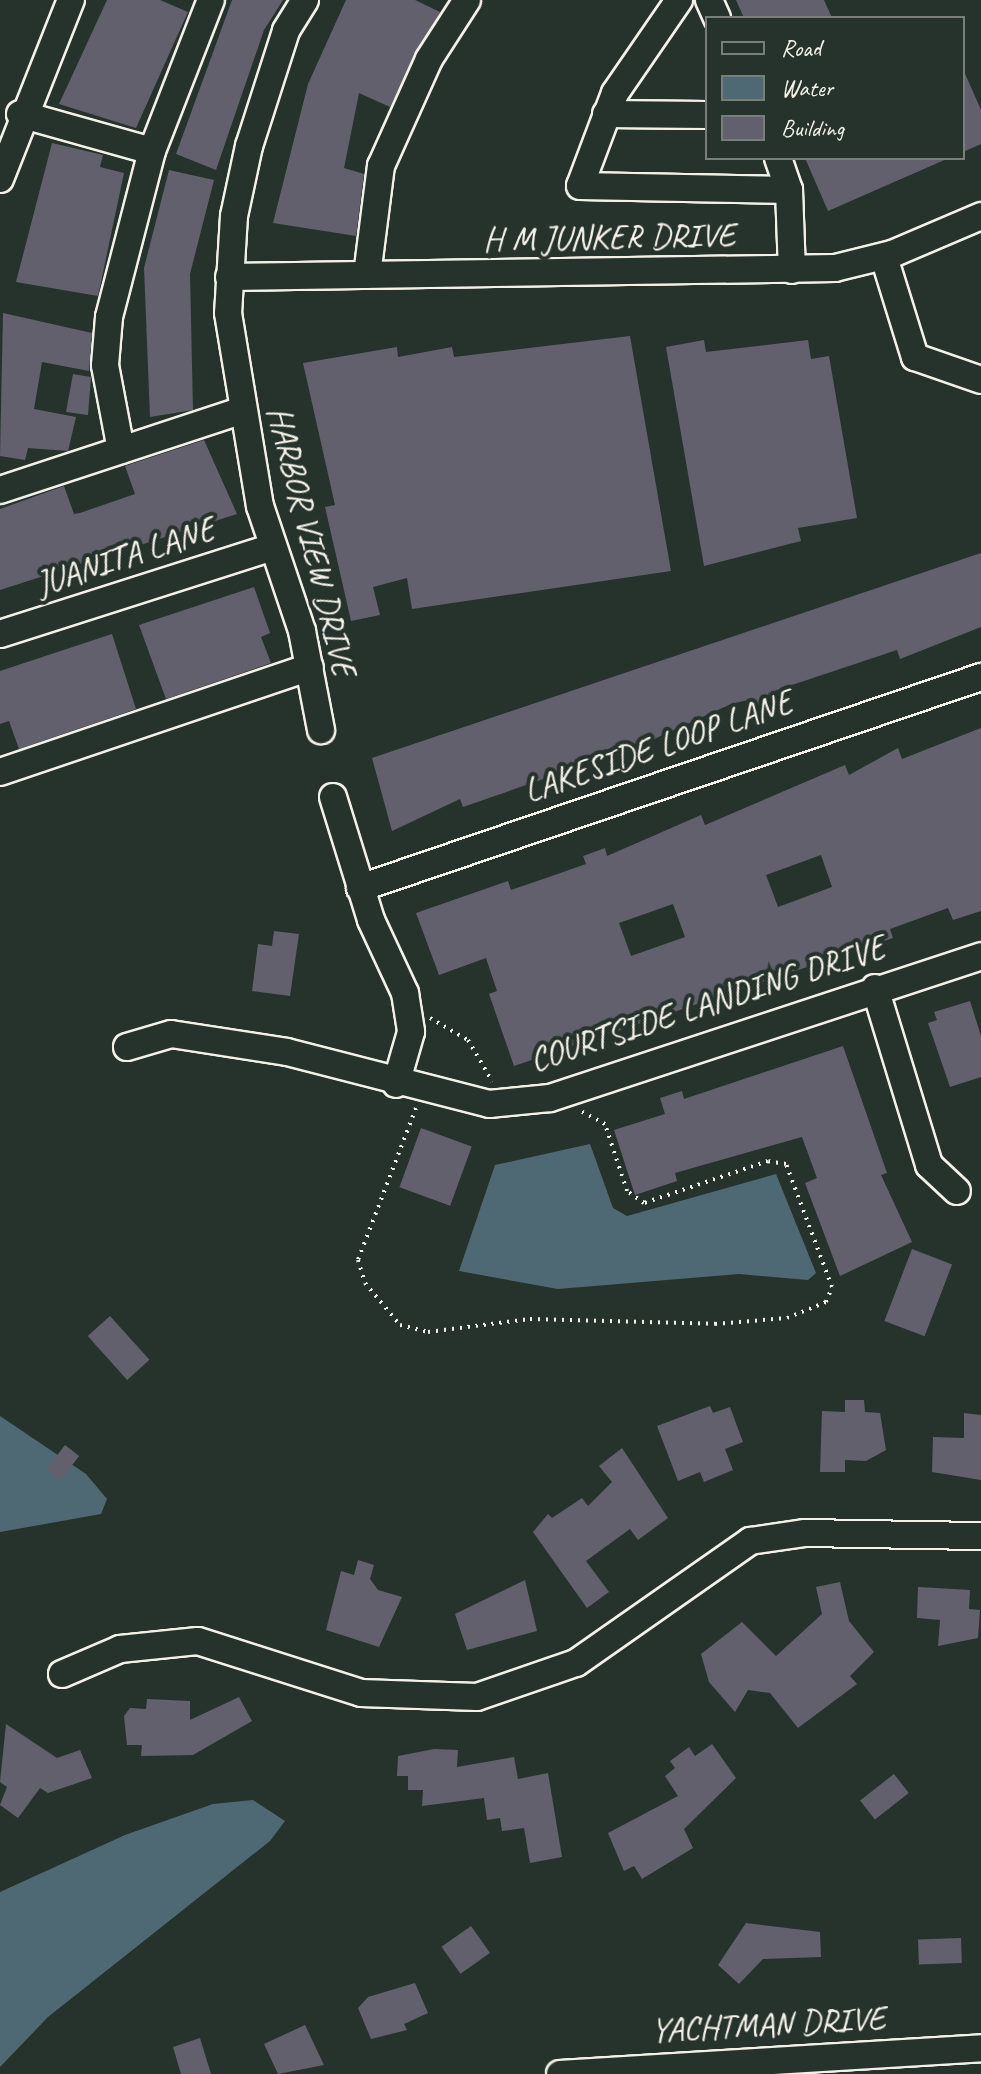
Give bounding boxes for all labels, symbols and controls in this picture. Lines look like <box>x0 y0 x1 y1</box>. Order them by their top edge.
legend <box>705 16 965 160</box>
text: Road <box>781 33 821 63</box>
text: Water <box>781 73 833 103</box>
text: Building <box>781 113 844 143</box>
street label: H M JUNKER DRIVE <box>483 214 735 260</box>
street label: HARBOR VIEW DRIVE <box>258 401 366 681</box>
street label: JUANITA LANE <box>31 508 219 604</box>
street label: LAKESIDE LOOP LANE <box>518 681 798 811</box>
street label: COURTSIDE LANDING DRIVE <box>524 926 890 1080</box>
street label: YACHTMAN DRIVE <box>650 1997 886 2051</box>

